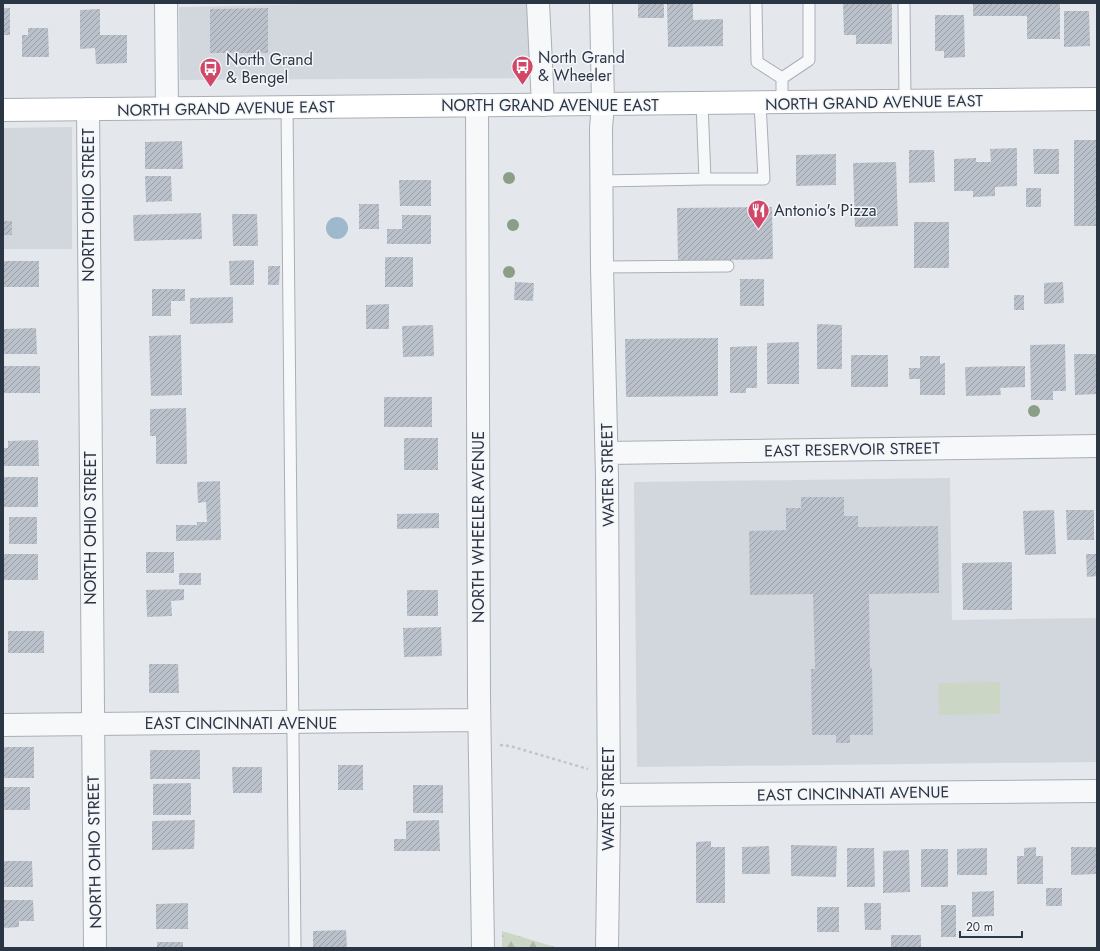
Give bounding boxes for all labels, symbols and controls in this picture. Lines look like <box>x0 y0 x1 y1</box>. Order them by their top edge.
place label: North Grand & Wheeler <box>538 46 625 87</box>
place label: North Grand & Bengel <box>226 48 313 89</box>
bus stop icon: North Grand & Wheeler <box>509 53 535 86</box>
bus stop icon: North Grand & Bengel <box>197 55 223 88</box>
street label: NORTH GRAND AVENUE EAST <box>765 89 984 116</box>
street label: NORTH GRAND AVENUE EAST <box>441 94 659 117</box>
street label: NORTH GRAND AVENUE EAST <box>117 95 336 122</box>
street label: NORTH OHIO STREET <box>77 128 100 282</box>
restaurant icon: Antonio's Pizza <box>746 197 772 230</box>
place label: Antonio's Pizza <box>774 199 876 222</box>
street label: WATER STREET <box>595 422 620 527</box>
street label: NORTH WHEELER AVENUE <box>467 431 490 623</box>
street label: EAST RESERVOIR STREET <box>764 436 941 463</box>
street label: NORTH OHIO STREET <box>79 451 102 605</box>
street label: EAST CINCINNATI AVENUE <box>145 712 337 735</box>
street label: WATER STREET <box>597 746 620 851</box>
street label: NORTH OHIO STREET <box>82 775 107 929</box>
street label: EAST CINCINNATI AVENUE <box>757 780 949 807</box>
scale bar <box>960 913 1022 939</box>
text: 20 m <box>966 918 993 936</box>

